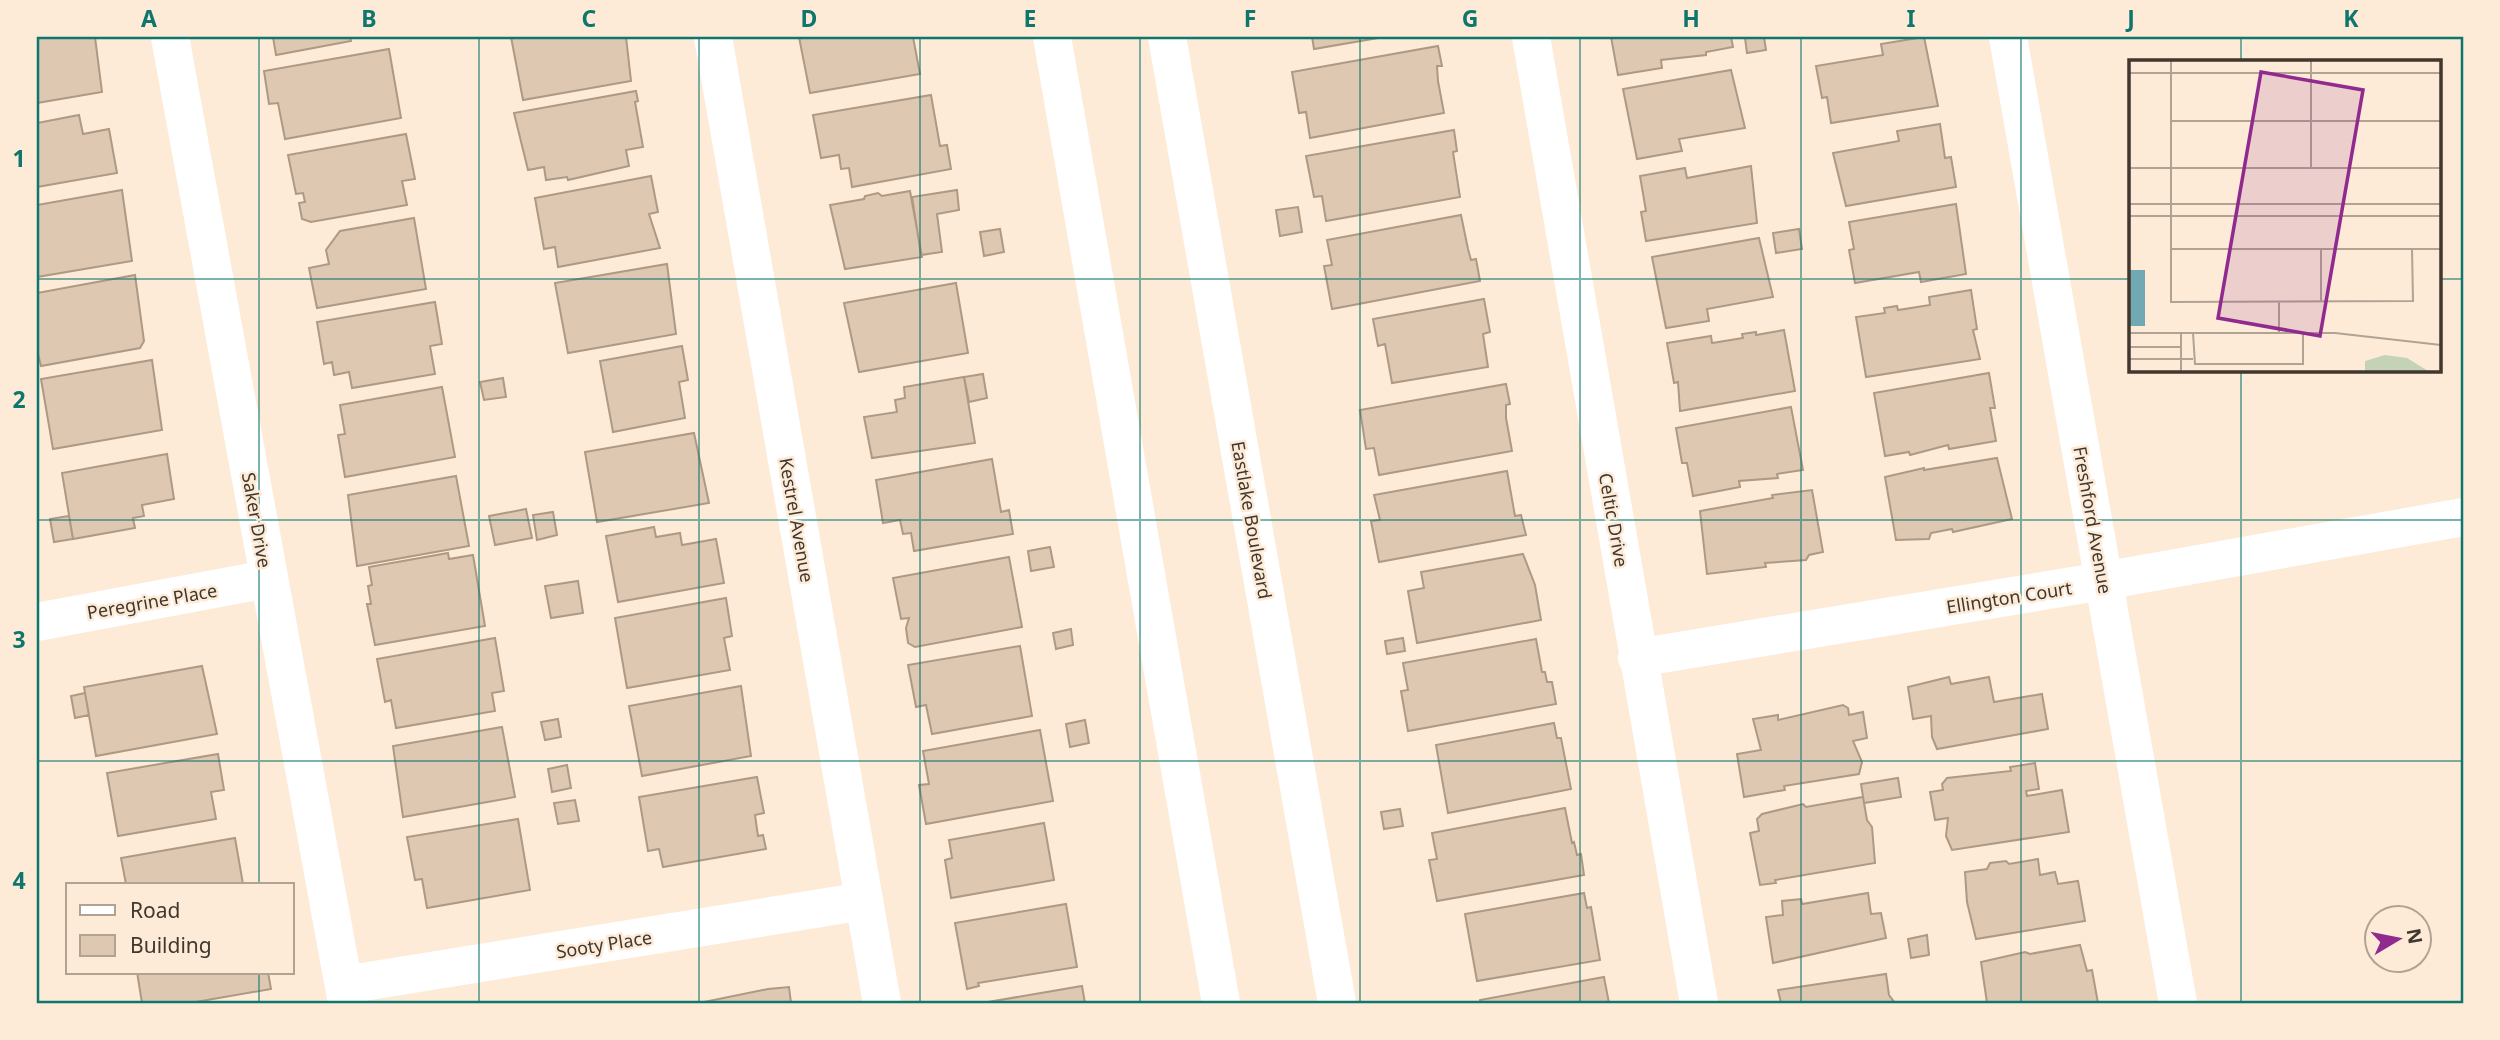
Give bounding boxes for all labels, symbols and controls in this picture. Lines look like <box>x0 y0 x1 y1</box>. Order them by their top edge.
text: A <box>141 2 157 34</box>
text: B <box>361 2 377 34</box>
text: C <box>582 2 597 34</box>
text: D <box>801 2 817 34</box>
text: E <box>1024 2 1036 34</box>
text: F <box>1244 2 1256 34</box>
text: G <box>1462 2 1478 34</box>
text: H <box>1682 2 1700 34</box>
text: I <box>1907 2 1916 34</box>
text: J <box>2125 2 2135 34</box>
text: K <box>2343 2 2359 34</box>
inset map <box>2129 60 2440 371</box>
text: 1 <box>12 142 26 174</box>
text: 2 <box>12 383 26 415</box>
street label: Eastlake Boulevard <box>1226 439 1278 601</box>
street label: Freshford Avenue <box>2068 444 2118 596</box>
street label: Kestrel Avenue <box>774 456 820 584</box>
street label: Saker Drive <box>237 470 277 570</box>
street label: Celtic Drive <box>1594 471 1634 569</box>
street label: Ellington Court <box>1945 575 2074 619</box>
street label: Peregrine Place <box>85 578 219 624</box>
text: 3 <box>12 623 26 655</box>
text: 4 <box>12 864 26 896</box>
legend <box>66 883 294 974</box>
text: Road <box>130 896 180 924</box>
north arrow <box>2364 904 2434 974</box>
street label: Sooty Place <box>554 925 654 963</box>
text: N <box>2401 926 2429 946</box>
text: Building <box>130 931 212 959</box>

